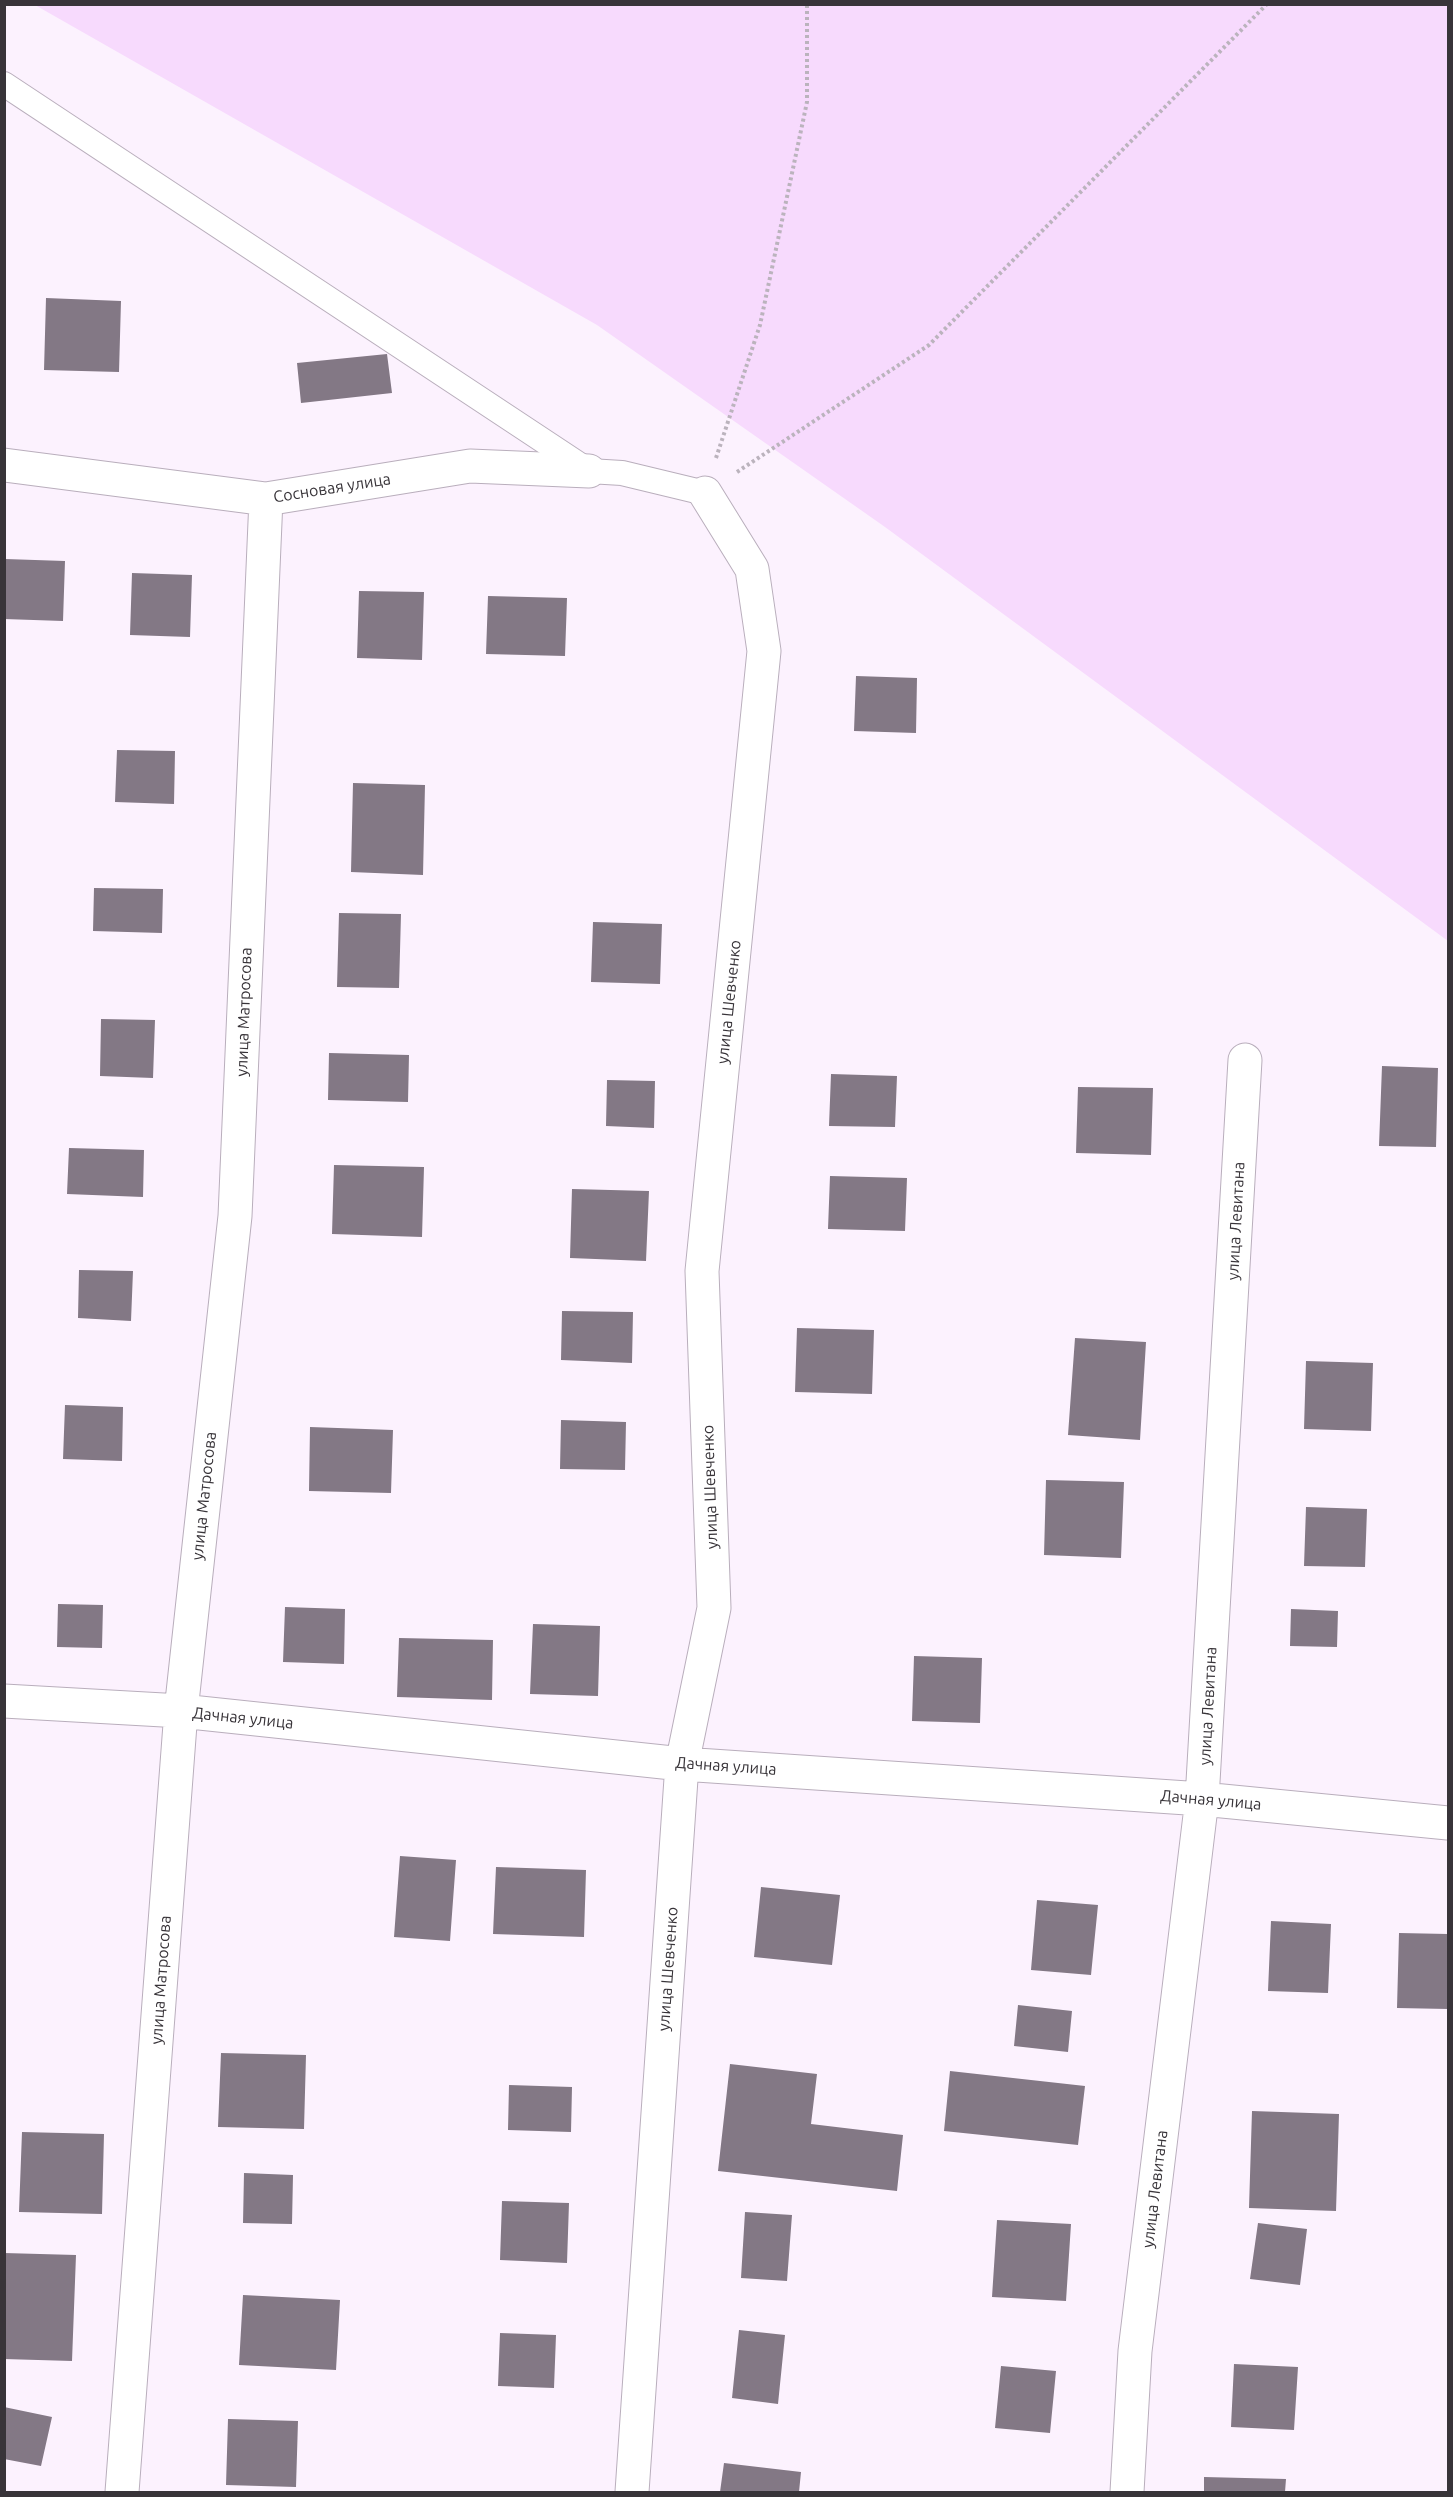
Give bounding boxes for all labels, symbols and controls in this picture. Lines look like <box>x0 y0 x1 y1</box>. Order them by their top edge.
street label: Сосновая улица <box>272 469 392 507</box>
street label: улица Шевченко <box>713 939 745 1065</box>
street label: улица Матросова <box>232 947 256 1077</box>
street label: улица Левитана <box>1223 1161 1249 1281</box>
street label: улица Шевченко <box>698 1424 722 1550</box>
street label: улица Матросова <box>188 1431 220 1561</box>
street label: улица Левитана <box>1195 1646 1221 1766</box>
street label: Дачная улица <box>192 1703 294 1733</box>
street label: Дачная улица <box>675 1753 777 1779</box>
street label: Дачная улица <box>1160 1786 1262 1814</box>
street label: улица Шевченко <box>654 1906 682 2032</box>
street label: улица Матросова <box>147 1915 175 2045</box>
street label: улица Левитана <box>1138 2129 1172 2249</box>

